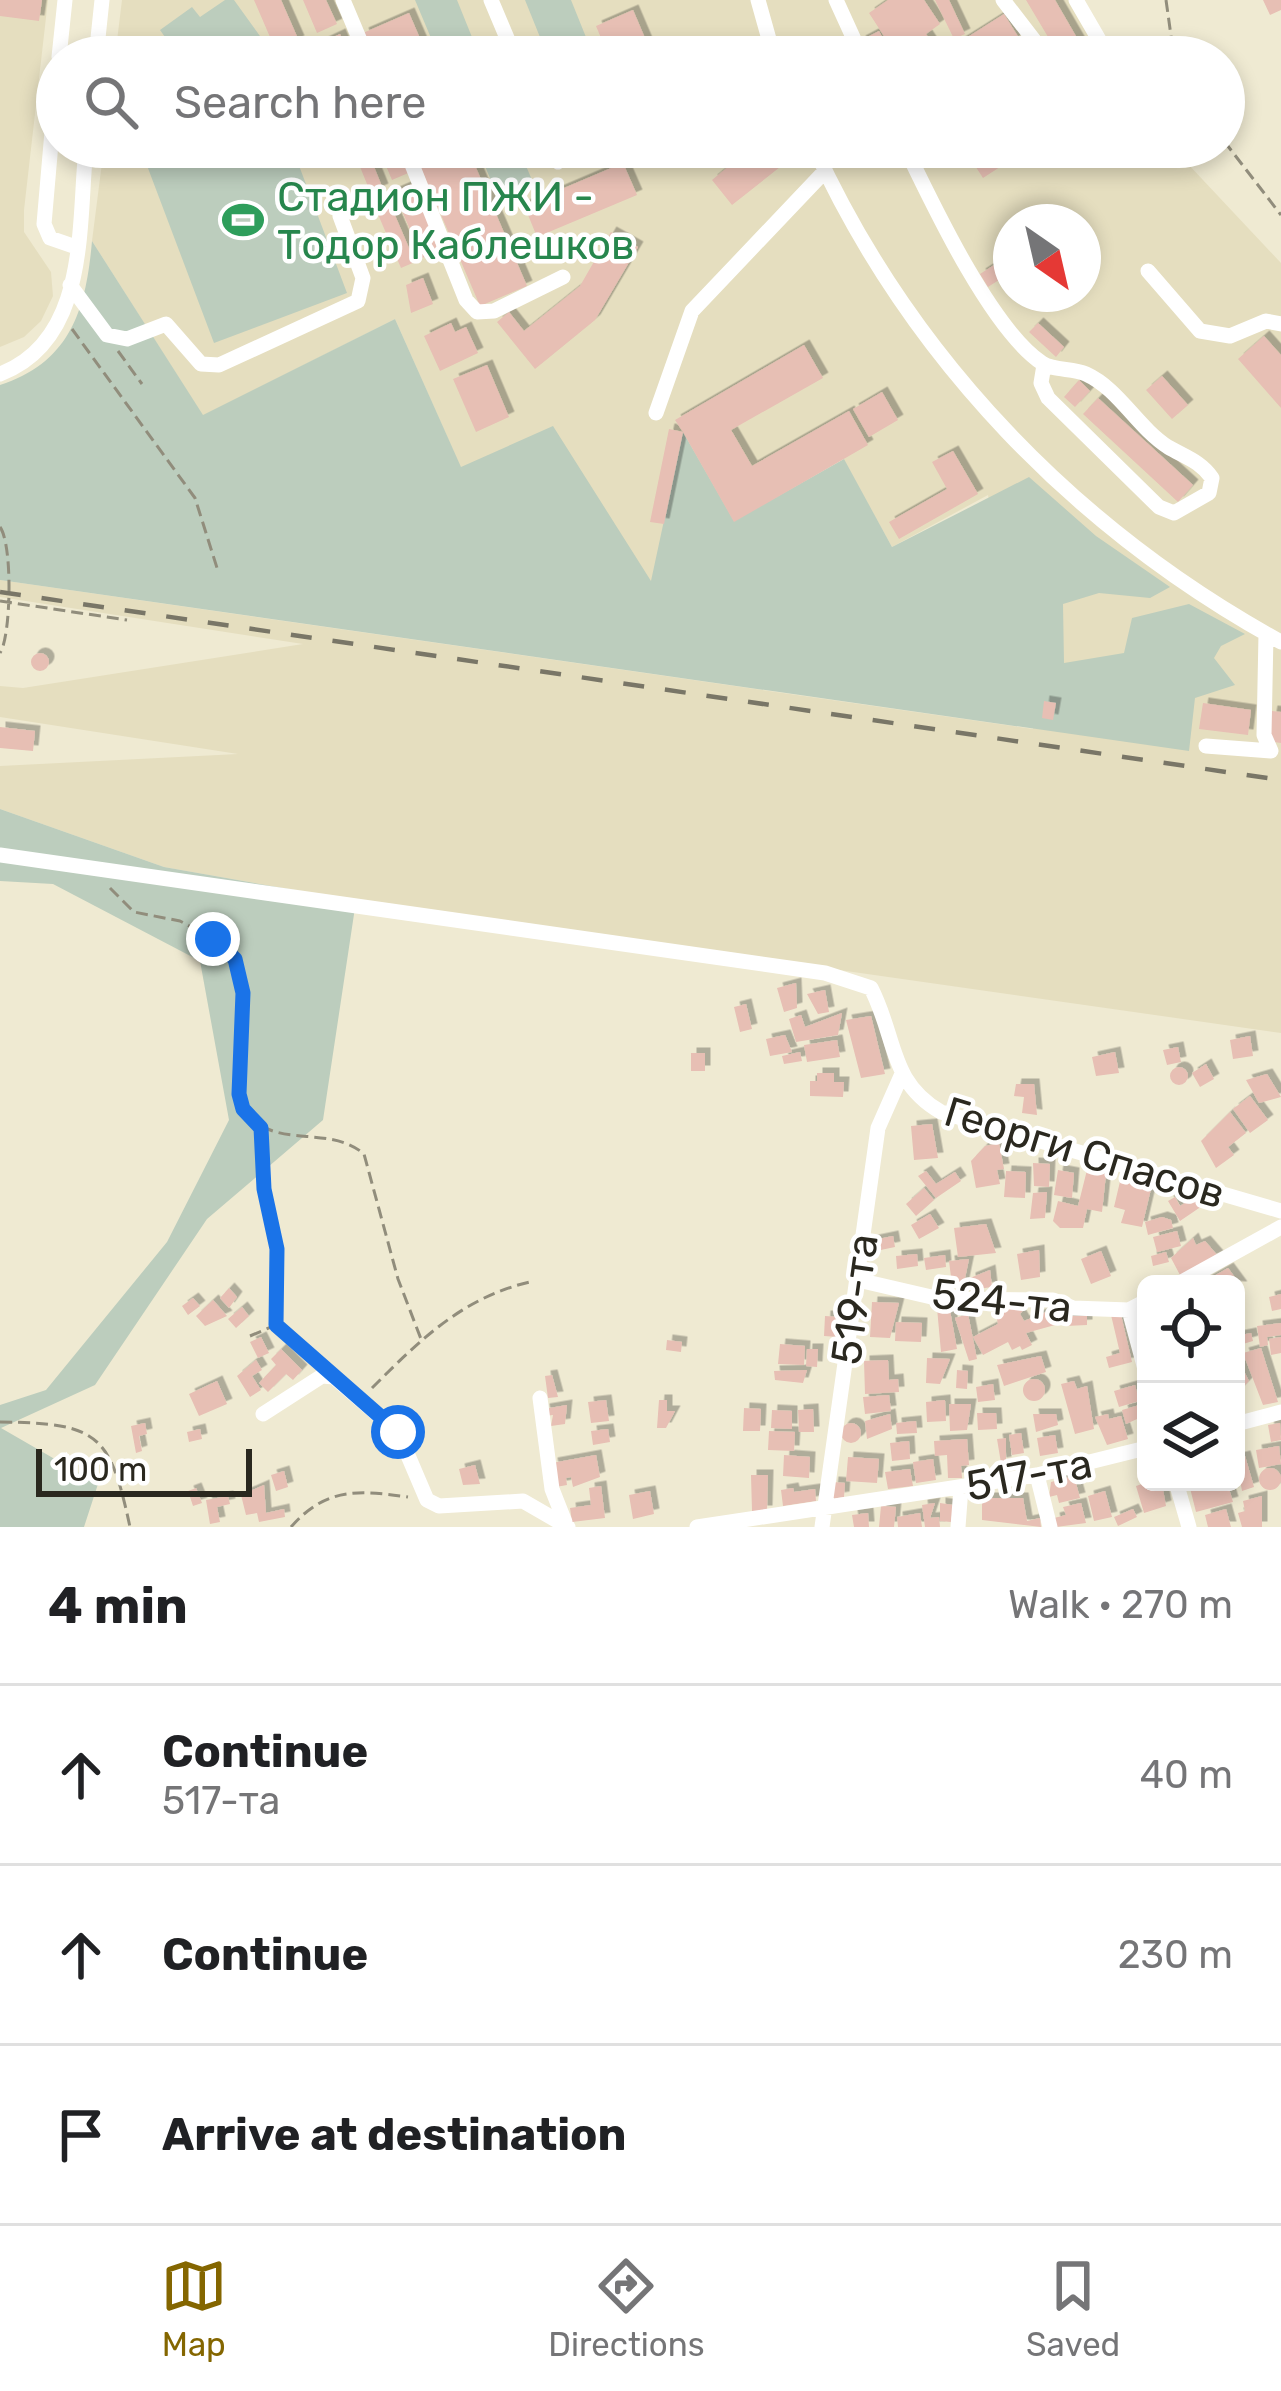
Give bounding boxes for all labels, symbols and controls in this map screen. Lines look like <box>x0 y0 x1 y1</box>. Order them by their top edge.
search box <box>36 36 1245 168</box>
icon: search <box>78 69 144 135</box>
text: Search here <box>174 76 426 129</box>
place label: Стадион ПЖИ - Тодор Каблешков <box>277 172 635 270</box>
sports icon: Стадион ПЖИ - Тодор Каблешков <box>220 197 266 243</box>
north arrow <box>993 204 1101 312</box>
route end <box>186 912 240 966</box>
street label: Георги Спасов <box>939 1087 1231 1219</box>
street label: 519-та <box>821 1231 889 1368</box>
street label: 524-та <box>930 1269 1074 1333</box>
map controls <box>1137 1275 1245 1491</box>
button: locate <box>1137 1275 1245 1383</box>
button: layers <box>1137 1383 1245 1491</box>
route start <box>371 1405 425 1459</box>
street label: 517-та <box>962 1438 1096 1512</box>
scale bar <box>36 1443 252 1496</box>
text: 100 m <box>54 1450 147 1489</box>
text: 4 min <box>48 1575 188 1636</box>
text: Walk · 270 m <box>1008 1582 1233 1628</box>
text: Continue <box>162 1725 368 1778</box>
icon: ahead <box>48 1742 114 1808</box>
text: 40 m <box>1140 1752 1233 1798</box>
text: 517-та <box>162 1778 280 1824</box>
icon: ahead <box>48 1922 114 1988</box>
text: Continue <box>162 1928 368 1981</box>
text: 230 m <box>1118 1932 1233 1978</box>
icon: arrive <box>48 2102 114 2168</box>
text: Arrive at destination <box>162 2108 627 2161</box>
tab: Map <box>161 2253 227 2364</box>
tab: Directions <box>548 2253 705 2364</box>
tab: Saved <box>1026 2253 1120 2364</box>

